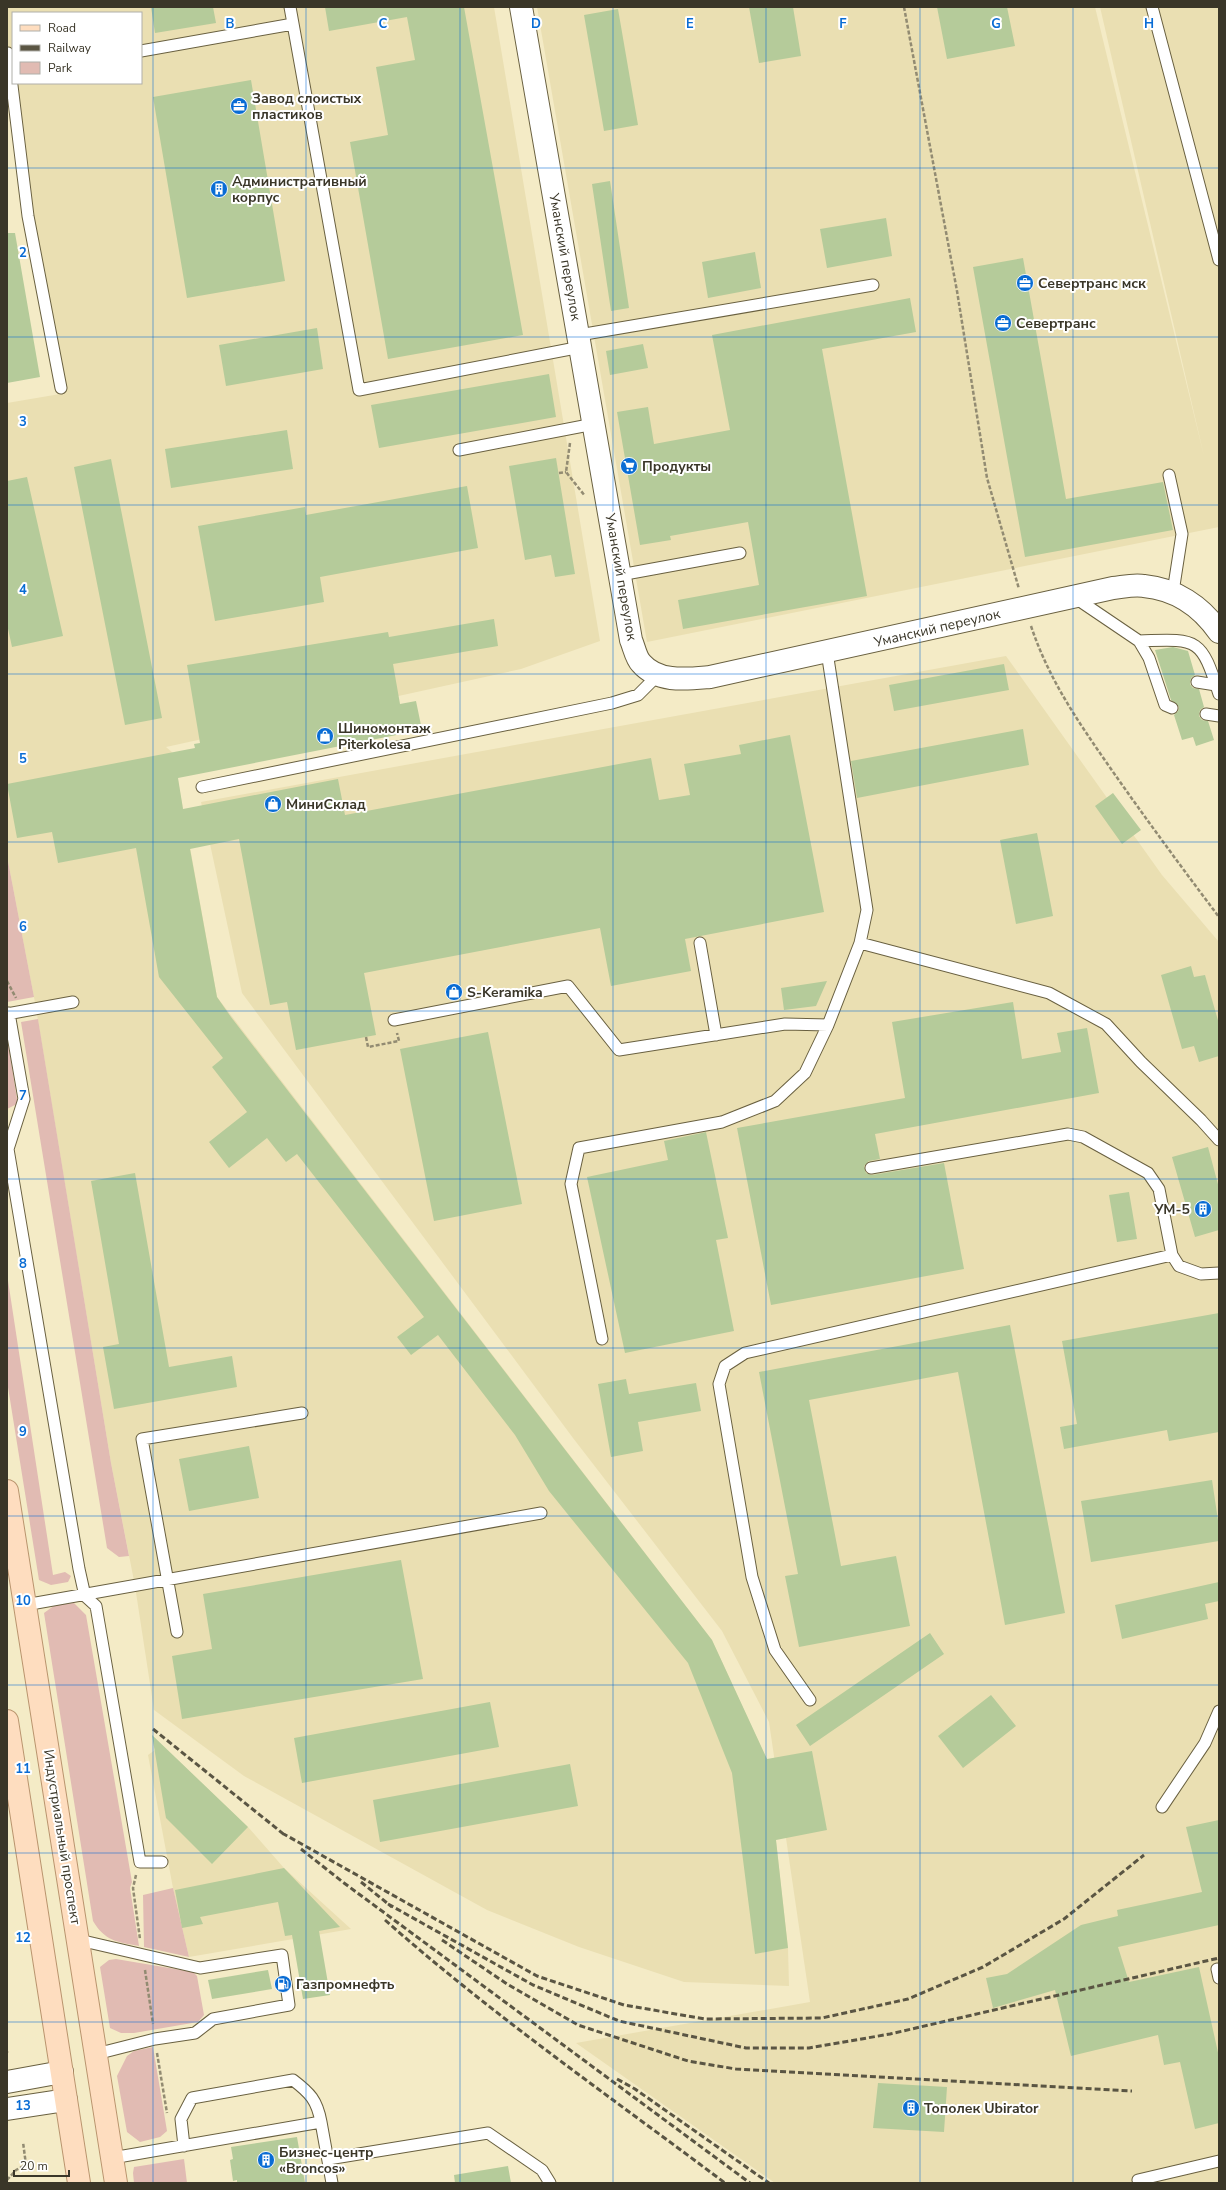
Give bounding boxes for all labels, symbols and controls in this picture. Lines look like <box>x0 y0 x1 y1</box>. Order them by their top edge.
legend <box>12 12 142 84</box>
text: B <box>226 15 235 33</box>
text: C <box>379 15 388 33</box>
text: D <box>531 15 541 33</box>
text: E <box>686 15 694 33</box>
text: F <box>839 15 847 33</box>
text: G <box>991 15 1001 33</box>
text: H <box>1144 15 1154 33</box>
text: Road <box>48 20 76 36</box>
text: Railway <box>48 40 92 56</box>
text: Park <box>48 60 73 76</box>
place label: Завод слоистых пластиков <box>252 89 362 124</box>
office icon: Завод слоистых пластиков <box>229 96 249 116</box>
place label: Административный корпус <box>232 172 367 207</box>
building icon: Административный корпус <box>209 179 229 199</box>
street label: Уманский переулок <box>544 191 586 323</box>
text: 2 <box>19 244 27 262</box>
office icon: Севертранс мск <box>1015 273 1035 293</box>
place label: Севертранс мск <box>1038 274 1146 293</box>
office icon: Севертранс <box>993 313 1013 333</box>
place label: Севертранс <box>1016 314 1096 333</box>
text: 3 <box>19 413 27 431</box>
supermarket icon: Продукты <box>619 456 639 476</box>
place label: Продукты <box>642 457 711 476</box>
street label: Уманский переулок <box>600 511 642 643</box>
text: 4 <box>19 581 27 599</box>
street label: Уманский переулок <box>871 604 1003 652</box>
place label: Шиномонтаж Piterkolesa <box>338 719 431 754</box>
shop icon: Шиномонтаж Piterkolesa <box>315 726 335 746</box>
text: 5 <box>19 750 27 768</box>
shop icon: МиниСклад <box>263 794 283 814</box>
place label: МиниСклад <box>286 795 366 814</box>
text: 6 <box>19 918 27 936</box>
shop icon: S-Keramika <box>444 982 464 1002</box>
place label: S-Keramika <box>467 983 543 1002</box>
text: 7 <box>19 1087 27 1105</box>
building icon: УМ-5 <box>1193 1199 1213 1219</box>
place label: УМ-5 <box>1153 1200 1190 1219</box>
text: 8 <box>19 1255 27 1273</box>
text: 9 <box>19 1423 27 1441</box>
text: 10 <box>15 1592 31 1610</box>
street label: Индустриальный проспект <box>39 1748 85 1927</box>
text: 11 <box>15 1760 31 1778</box>
text: 12 <box>15 1929 31 1947</box>
fuel station icon: Газпромнефть <box>273 1974 293 1994</box>
place label: Газпромнефть <box>296 1975 395 1994</box>
text: 13 <box>15 2097 31 2115</box>
building icon: Тополек Ubirator <box>901 2098 921 2118</box>
place label: Тополек Ubirator <box>924 2099 1039 2118</box>
place label: Бизнес-центр «Broncos» <box>279 2143 374 2178</box>
building icon: Бизнес-центр «Broncos» <box>256 2150 276 2170</box>
scale bar <box>14 2152 69 2178</box>
text: 20 m <box>20 2158 48 2174</box>

